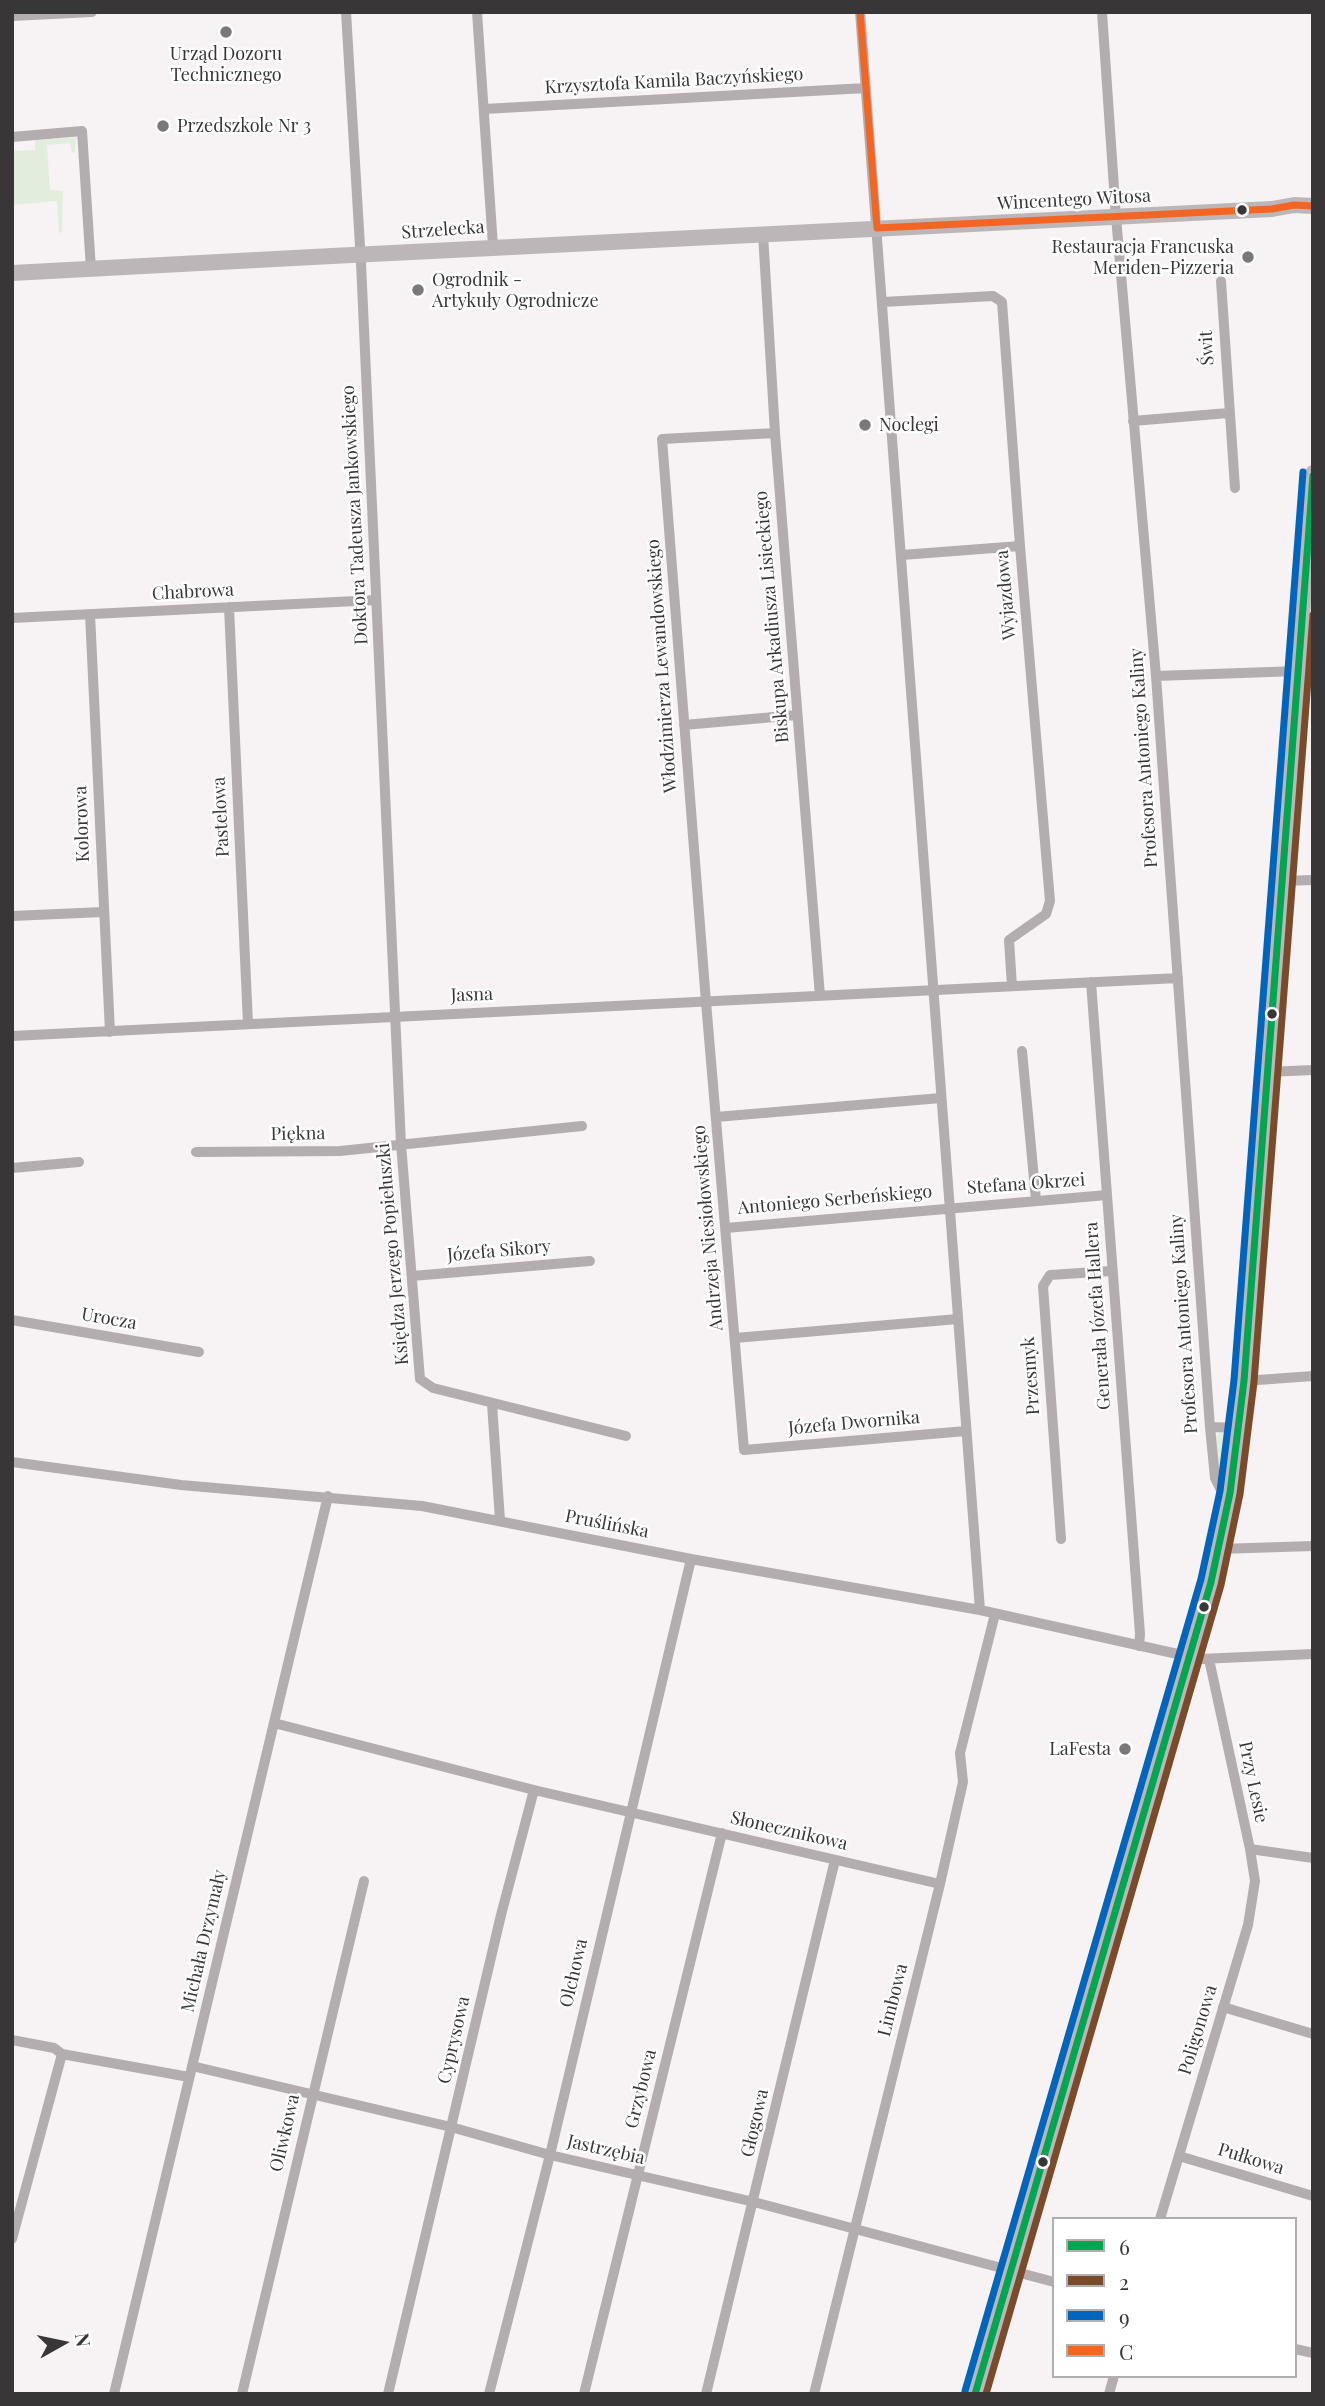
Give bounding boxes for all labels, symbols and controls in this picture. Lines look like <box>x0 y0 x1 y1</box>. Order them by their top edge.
marker: Urząd Dozoru Technicznego <box>218 24 234 40</box>
place label: Urząd Dozoru Technicznego <box>170 43 282 86</box>
street label: Krzysztofa Kamila Baczyńskiego <box>544 63 804 99</box>
place label: Przedszkole Nr 3 <box>177 115 311 137</box>
marker: Przedszkole Nr 3 <box>155 118 171 134</box>
street label: Wincentego Witosa <box>997 185 1151 215</box>
unlabelled marker <box>1235 203 1249 217</box>
street label: Strzelecka <box>401 216 485 244</box>
place label: Restauracja Francuska Meriden-Pizzeria <box>1052 236 1234 278</box>
marker: Restauracja Francuska Meriden-Pizzeria <box>1240 249 1256 265</box>
place label: Ogrodnik - Artykuły Ogrodnicze <box>432 269 599 312</box>
marker: Ogrodnik - Artykuły Ogrodnicze <box>410 282 426 298</box>
street label: Świt <box>1195 330 1219 366</box>
street label: Doktora Tadeusza Jankowskiego <box>337 385 373 645</box>
place label: Noclegi <box>879 414 939 436</box>
marker: Noclegi <box>857 417 873 433</box>
street label: Biskupa Arkadiusza Lisieckiego <box>750 490 794 744</box>
street label: Włodzimierza Lewandowskiego <box>642 538 682 794</box>
street label: Wyjazdowa <box>991 549 1021 641</box>
street label: Chabrowa <box>151 579 235 605</box>
street label: Profesora Antoniego Kaliny <box>1126 647 1162 869</box>
street label: Pastelowa <box>208 776 234 858</box>
street label: Kolorowa <box>70 785 94 863</box>
street label: Jasna <box>451 983 493 1007</box>
unlabelled marker <box>1265 1007 1279 1021</box>
street label: Piękna <box>271 1123 325 1145</box>
street label: Andrzeja Niesiołowskiego <box>688 1124 728 1332</box>
street label: Księdza Jerzego Popiełuszki <box>373 1142 413 1366</box>
street label: Stefana Okrzei <box>966 1169 1086 1199</box>
street label: Antoniego Serbeńskiego <box>737 1181 933 1219</box>
street label: Profesora Antoniego Kaliny <box>1166 1213 1202 1435</box>
street label: Generała Józefa Hallera <box>1081 1221 1115 1411</box>
street label: Józefa Sikory <box>446 1236 552 1266</box>
street label: Urocza <box>80 1304 138 1334</box>
street label: Przesmyk <box>1017 1336 1045 1416</box>
street label: Józefa Dwornika <box>787 1406 921 1440</box>
street label: Pruślińska <box>563 1505 651 1543</box>
unlabelled marker <box>1197 1600 1211 1614</box>
place label: LaFesta <box>1049 1738 1111 1760</box>
street label: Przy Lesie <box>1234 1739 1272 1825</box>
marker: LaFesta <box>1117 1741 1133 1757</box>
street label: Słonecznikowa <box>728 1807 850 1855</box>
street label: Michała Drzymały <box>177 1868 231 2014</box>
street label: Olchowa <box>556 1937 592 2009</box>
street label: Limbowa <box>874 1961 912 2039</box>
street label: Poligonowa <box>1174 1982 1222 2078</box>
street label: Cyprysowa <box>433 1994 475 2086</box>
street label: Grzybowa <box>621 2047 661 2131</box>
street label: Głogowa <box>737 2087 773 2159</box>
street label: Oliwkowa <box>266 2092 304 2174</box>
street label: Jastrzębia <box>565 2131 647 2169</box>
street label: Pułkowa <box>1215 2139 1287 2179</box>
unlabelled marker <box>1036 2155 1050 2169</box>
legend <box>1052 2217 1297 2378</box>
text: 6 <box>1119 2232 1130 2260</box>
text: 2 <box>1119 2267 1129 2295</box>
text: 9 <box>1119 2302 1130 2330</box>
north arrow <box>28 2308 98 2378</box>
text: N <box>70 2331 98 2349</box>
text: C <box>1119 2337 1133 2365</box>

